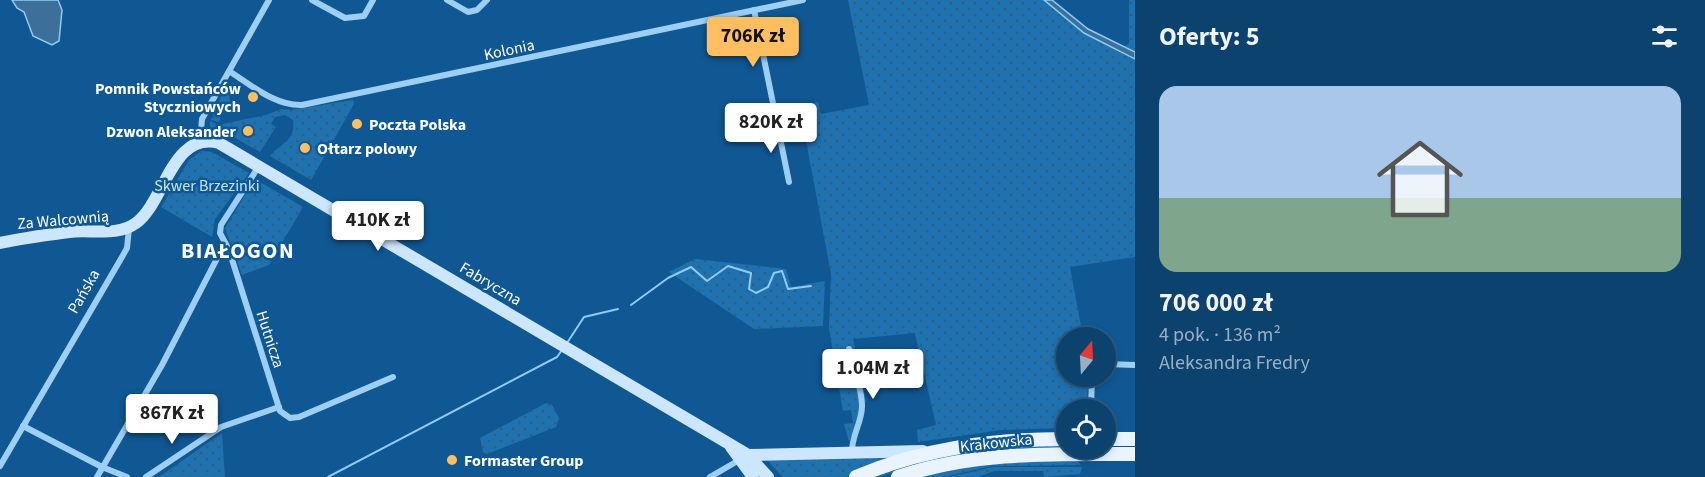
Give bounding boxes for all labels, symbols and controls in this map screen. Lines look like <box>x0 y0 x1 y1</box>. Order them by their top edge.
pin: 706K zł <box>698 17 808 68</box>
text: Oferty: 5 <box>1159 18 1259 55</box>
icon: filters <box>1648 20 1681 53</box>
text: 706K zł <box>721 22 785 50</box>
street label: Kolonia <box>482 34 537 66</box>
place label: Pomnik Powstańców Styczniowych <box>95 78 242 118</box>
marker: Pomnik Powstańców Styczniowych <box>246 90 260 104</box>
pin: 820K zł <box>716 103 826 154</box>
text: 820K zł <box>739 108 803 136</box>
place label: Poczta Polska <box>369 114 466 136</box>
marker: Poczta Polska <box>350 117 364 131</box>
place label: Dzwon Aleksander <box>106 121 237 143</box>
marker: Dzwon Aleksander <box>241 124 255 138</box>
icon: home <box>1366 125 1474 233</box>
place label: Ołtarz polowy <box>317 138 418 160</box>
marker: Ołtarz polowy <box>298 141 312 155</box>
park label: Skwer Brzezinki <box>154 175 260 197</box>
pin: 410K zł <box>323 201 433 252</box>
street label: Za Walcownią <box>16 205 110 235</box>
text: 410K zł <box>346 206 410 234</box>
district label: BIAŁOGON <box>181 235 295 267</box>
street label: Fabryczna <box>455 257 526 311</box>
street label: Pańska <box>62 265 105 318</box>
text: 706 000 zł <box>1159 284 1273 321</box>
street label: Hutnicza <box>250 308 290 371</box>
text: 4 pok. · 136 m² <box>1159 321 1281 349</box>
north arrow <box>1056 327 1116 387</box>
map controls <box>1056 327 1116 459</box>
pin: 1.04M zł <box>811 349 935 400</box>
text: Aleksandra Fredry <box>1159 349 1310 377</box>
text: 1.04M zł <box>836 354 910 382</box>
pin: 867K zł <box>117 394 227 445</box>
text: 867K zł <box>140 399 204 427</box>
button: locate <box>1056 399 1116 459</box>
street label: Krakowska <box>959 428 1033 458</box>
place label: Formaster Group <box>464 450 584 472</box>
marker: Formaster Group <box>445 453 459 467</box>

